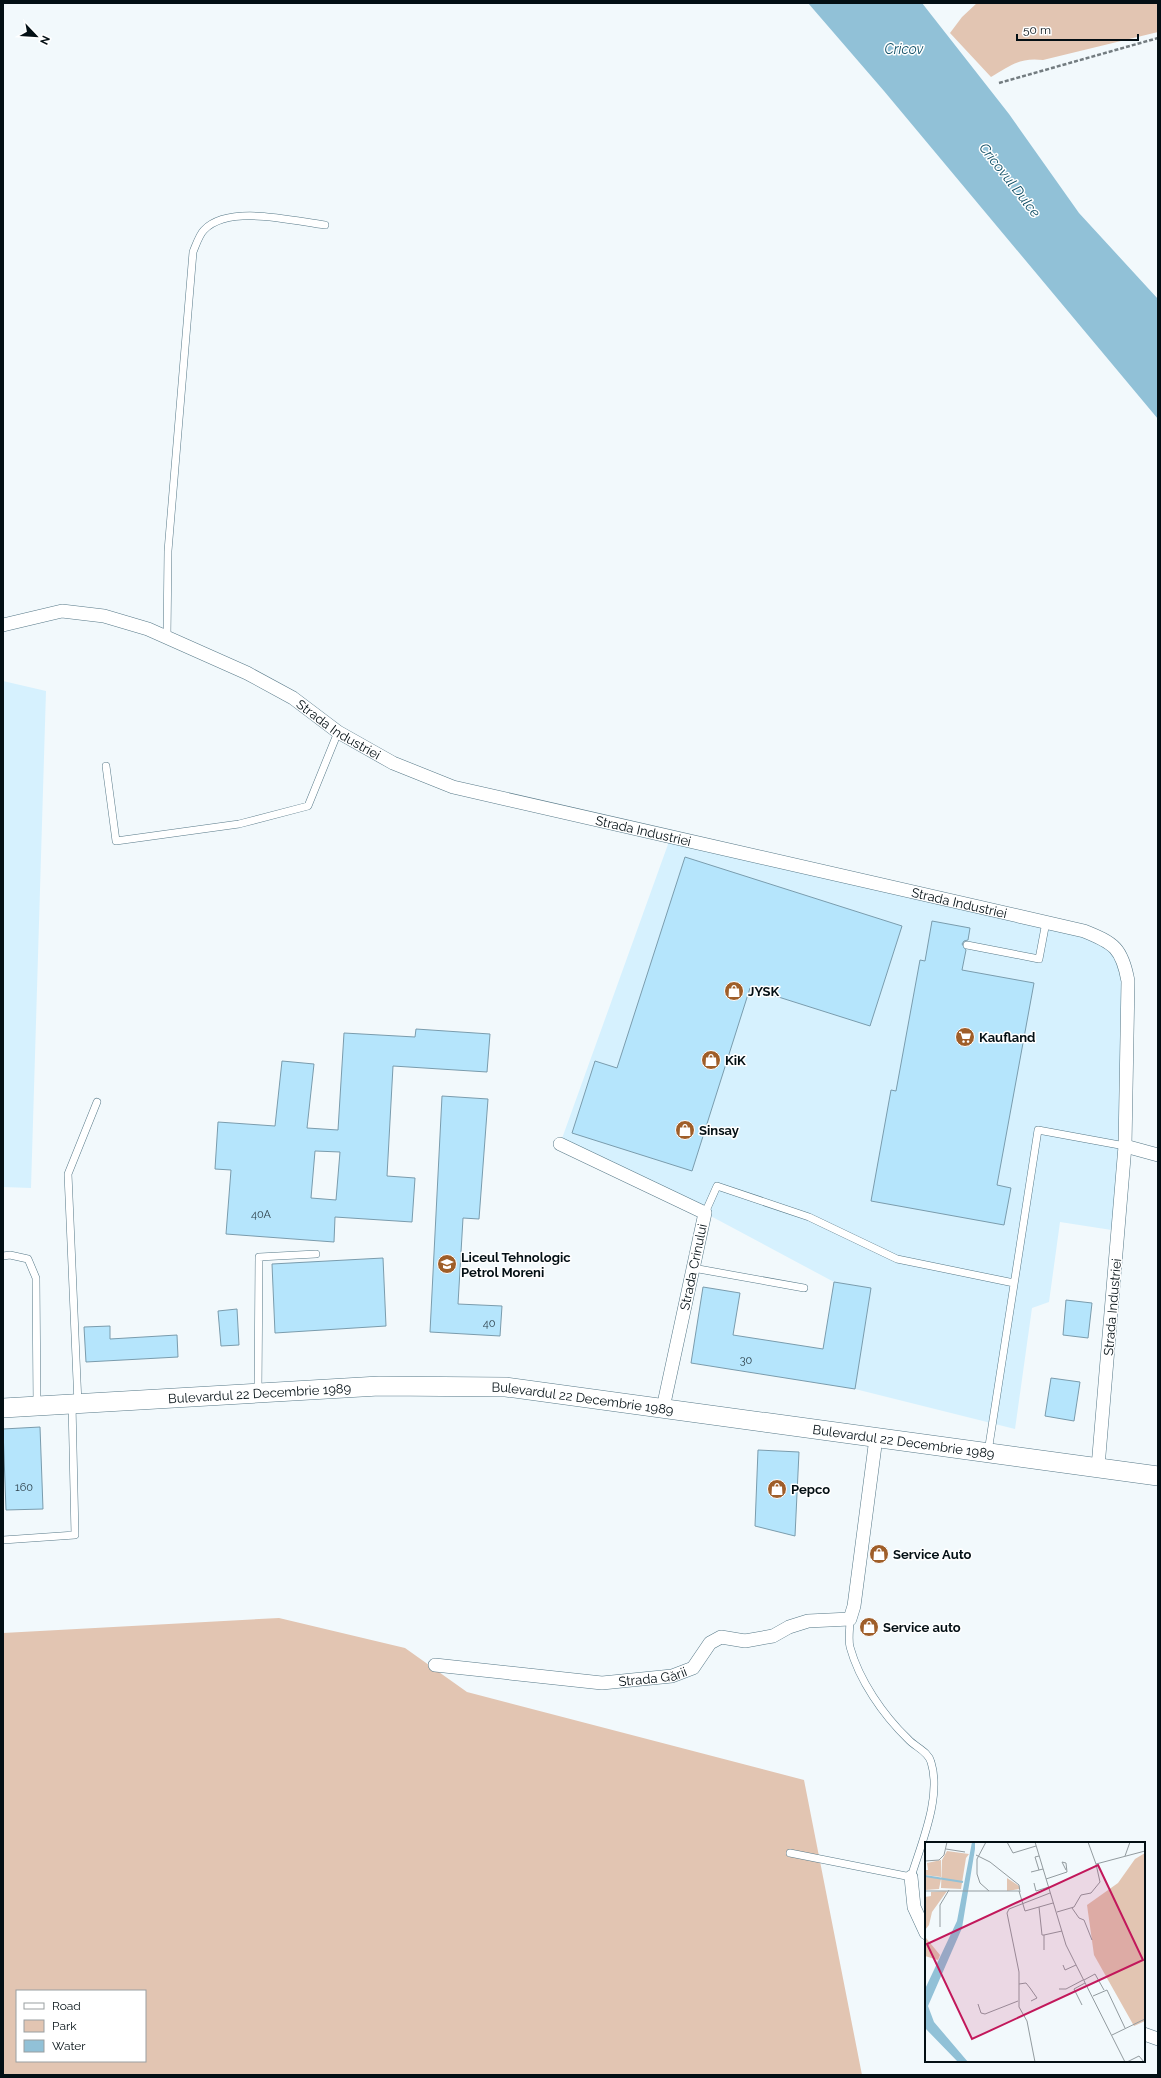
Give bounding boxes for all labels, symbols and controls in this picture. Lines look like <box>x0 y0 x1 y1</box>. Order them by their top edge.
north arrow <box>16 16 56 56</box>
scale bar <box>1017 16 1138 42</box>
text: 50 m <box>1023 23 1051 37</box>
text: N <box>37 33 52 47</box>
water label: Cricov <box>885 41 924 57</box>
water label: Cricovul Dulce <box>976 140 1044 221</box>
street label: Strada Industriei <box>294 696 383 762</box>
street label: Strada Industriei <box>594 813 693 849</box>
street label: Strada Industriei <box>910 885 1008 921</box>
shop icon: JYSK <box>723 980 745 1002</box>
place label: JYSK <box>748 984 780 999</box>
supermarket icon: Kaufland <box>954 1026 976 1048</box>
place label: Kaufland <box>979 1030 1035 1045</box>
shop icon: KiK <box>700 1049 722 1071</box>
place label: KiK <box>725 1053 746 1068</box>
shop icon: Sinsay <box>674 1119 696 1141</box>
place label: Sinsay <box>699 1123 739 1138</box>
house number: 40A <box>251 1208 272 1221</box>
street label: Strada Crinului <box>677 1223 710 1312</box>
place label: Liceul Tehnologic Petrol Moreni <box>461 1250 571 1280</box>
school or university icon: Liceul Tehnologic Petrol Moreni <box>436 1253 458 1275</box>
street label: Strada Industriei <box>1101 1258 1124 1356</box>
house number: 40 <box>483 1317 496 1330</box>
house number: 30 <box>740 1354 753 1367</box>
street label: Bulevardul 22 Decembrie 1989 <box>492 1380 675 1418</box>
street label: Bulevardul 22 Decembrie 1989 <box>168 1381 352 1406</box>
street label: Bulevardul 22 Decembrie 1989 <box>812 1422 996 1462</box>
shop icon: Pepco <box>766 1478 788 1500</box>
house number: 160 <box>15 1481 33 1494</box>
place label: Pepco <box>791 1482 830 1497</box>
shop icon: Service Auto <box>868 1543 890 1565</box>
place label: Service Auto <box>893 1547 972 1562</box>
shop icon: Service auto <box>858 1616 880 1638</box>
place label: Service auto <box>883 1620 961 1635</box>
street label: Strada Gării <box>618 1664 689 1689</box>
inset map <box>925 1842 1145 2062</box>
legend <box>16 1990 146 2062</box>
text: Road <box>52 1999 81 2013</box>
text: Park <box>52 2019 77 2033</box>
text: Water <box>52 2039 86 2053</box>

